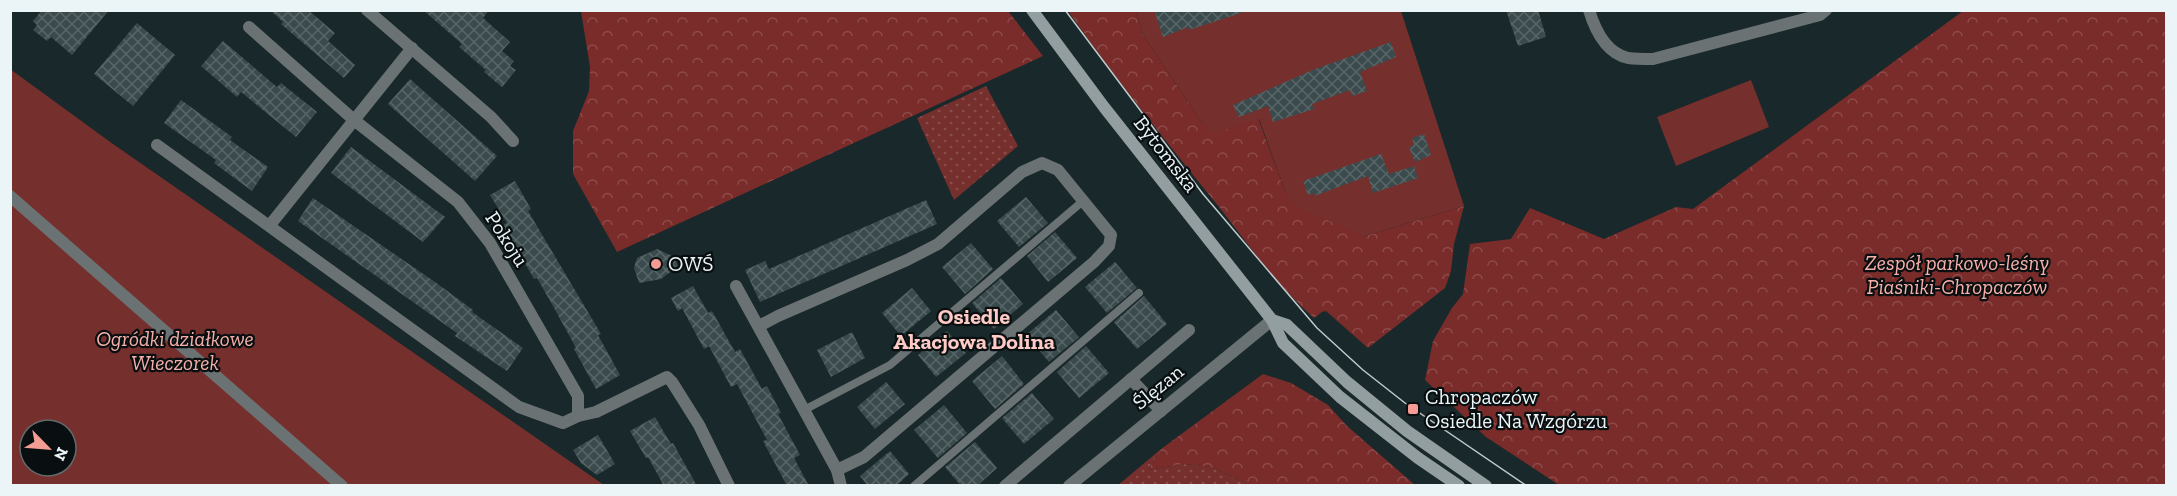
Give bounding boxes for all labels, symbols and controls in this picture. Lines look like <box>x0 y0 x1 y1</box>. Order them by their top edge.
street label: Bytomska <box>1129 110 1204 197</box>
street label: Pokoju <box>480 206 535 272</box>
park label: Zespół parkowo-leśny Piaśniki-Chropaczów <box>1865 250 2049 299</box>
place label: OWŚ <box>668 251 714 276</box>
marker: OWŚ <box>649 257 663 271</box>
district label: Osiedle Akacjowa Dolina <box>893 303 1055 355</box>
park label: Ogródki działkowe Wieczorek <box>96 326 254 375</box>
street label: Ślęzan <box>1127 358 1188 415</box>
place label: Chropaczów Osiedle Na Wzgórzu <box>1425 384 1608 433</box>
marker: Chropaczów Osiedle Na Wzgórzu <box>1406 402 1420 416</box>
north arrow <box>18 418 78 478</box>
text: N <box>50 445 72 464</box>

